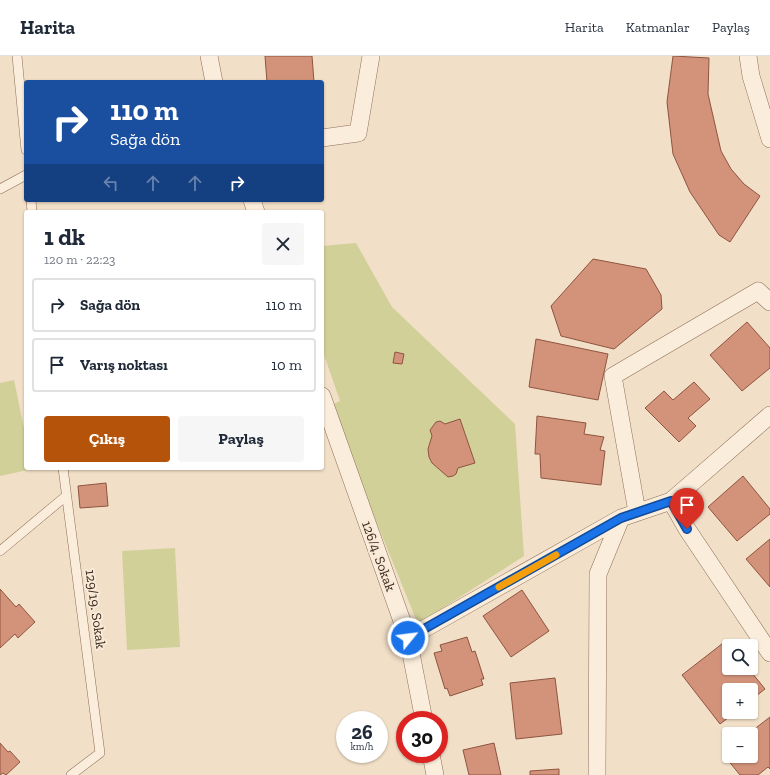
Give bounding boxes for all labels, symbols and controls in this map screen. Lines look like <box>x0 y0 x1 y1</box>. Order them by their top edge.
text: Harita <box>20 16 75 39</box>
text: Harita <box>565 19 604 36</box>
text: Katmanlar <box>626 19 690 36</box>
text: Paylaş <box>712 19 750 36</box>
text: 110 m <box>110 94 179 127</box>
icon: right <box>44 96 96 148</box>
text: Sağa dön <box>110 128 180 150</box>
icon: left <box>100 172 122 194</box>
icon: ahead <box>142 172 164 194</box>
icon: ahead <box>184 172 206 194</box>
icon: right <box>226 172 248 194</box>
text: 1 dk <box>44 222 85 251</box>
button: close <box>262 223 304 265</box>
text: 120 m · 22:23 <box>44 252 115 267</box>
icon: right <box>46 294 68 316</box>
text: Sağa dön <box>80 296 140 314</box>
text: 110 m <box>265 296 302 314</box>
icon: arrive <box>46 354 68 376</box>
text: Varış noktası <box>80 356 168 374</box>
text: 10 m <box>271 356 302 374</box>
button: Çıkış <box>44 416 170 462</box>
button: Paylaş <box>178 416 304 462</box>
pin <box>670 488 704 529</box>
icon: arrive <box>676 494 698 516</box>
street label: 126/4. Sokak <box>358 519 399 594</box>
street label: 129/19. Sokak <box>82 568 110 650</box>
position arrow <box>387 617 429 659</box>
map controls <box>722 639 758 763</box>
button: search <box>722 639 758 675</box>
button: + <box>722 683 758 719</box>
speed limit sign: 30 <box>396 711 448 763</box>
text: 26 <box>351 720 373 744</box>
button: − <box>722 727 758 763</box>
text: km/h <box>351 741 373 753</box>

